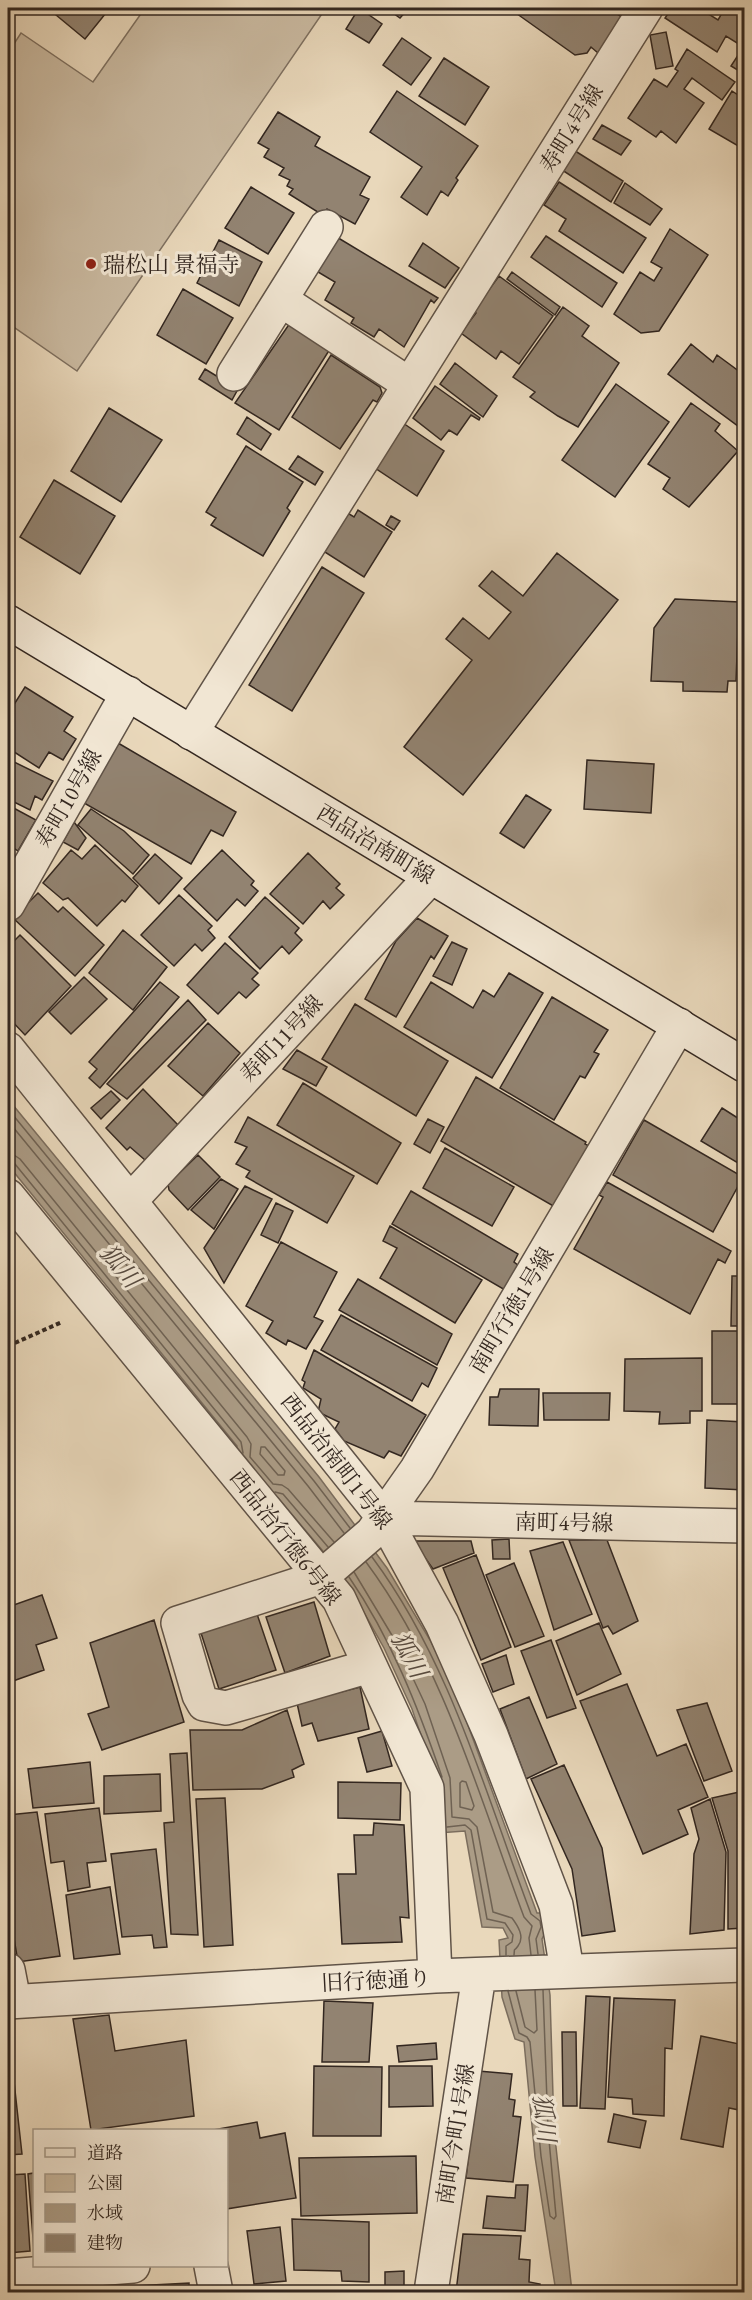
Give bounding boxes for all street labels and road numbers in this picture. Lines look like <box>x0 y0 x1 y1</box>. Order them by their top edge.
street label: 寿町4号線 <box>533 79 610 178</box>
street label: 寿町10号線 <box>29 744 108 853</box>
street label: 西品治南町線 <box>312 798 440 891</box>
street label: 寿町11号線 <box>234 989 329 1088</box>
street label: 南町行徳1号線 <box>462 1242 561 1379</box>
street label: 西品治南町1号線 <box>275 1388 399 1535</box>
street label: 西品治行徳6号線 <box>224 1464 348 1611</box>
street label: 南町4号線 <box>514 1507 614 1538</box>
street label: 旧行徳通り <box>320 1963 432 1998</box>
street label: 南町今町1号線 <box>430 2061 481 2207</box>

